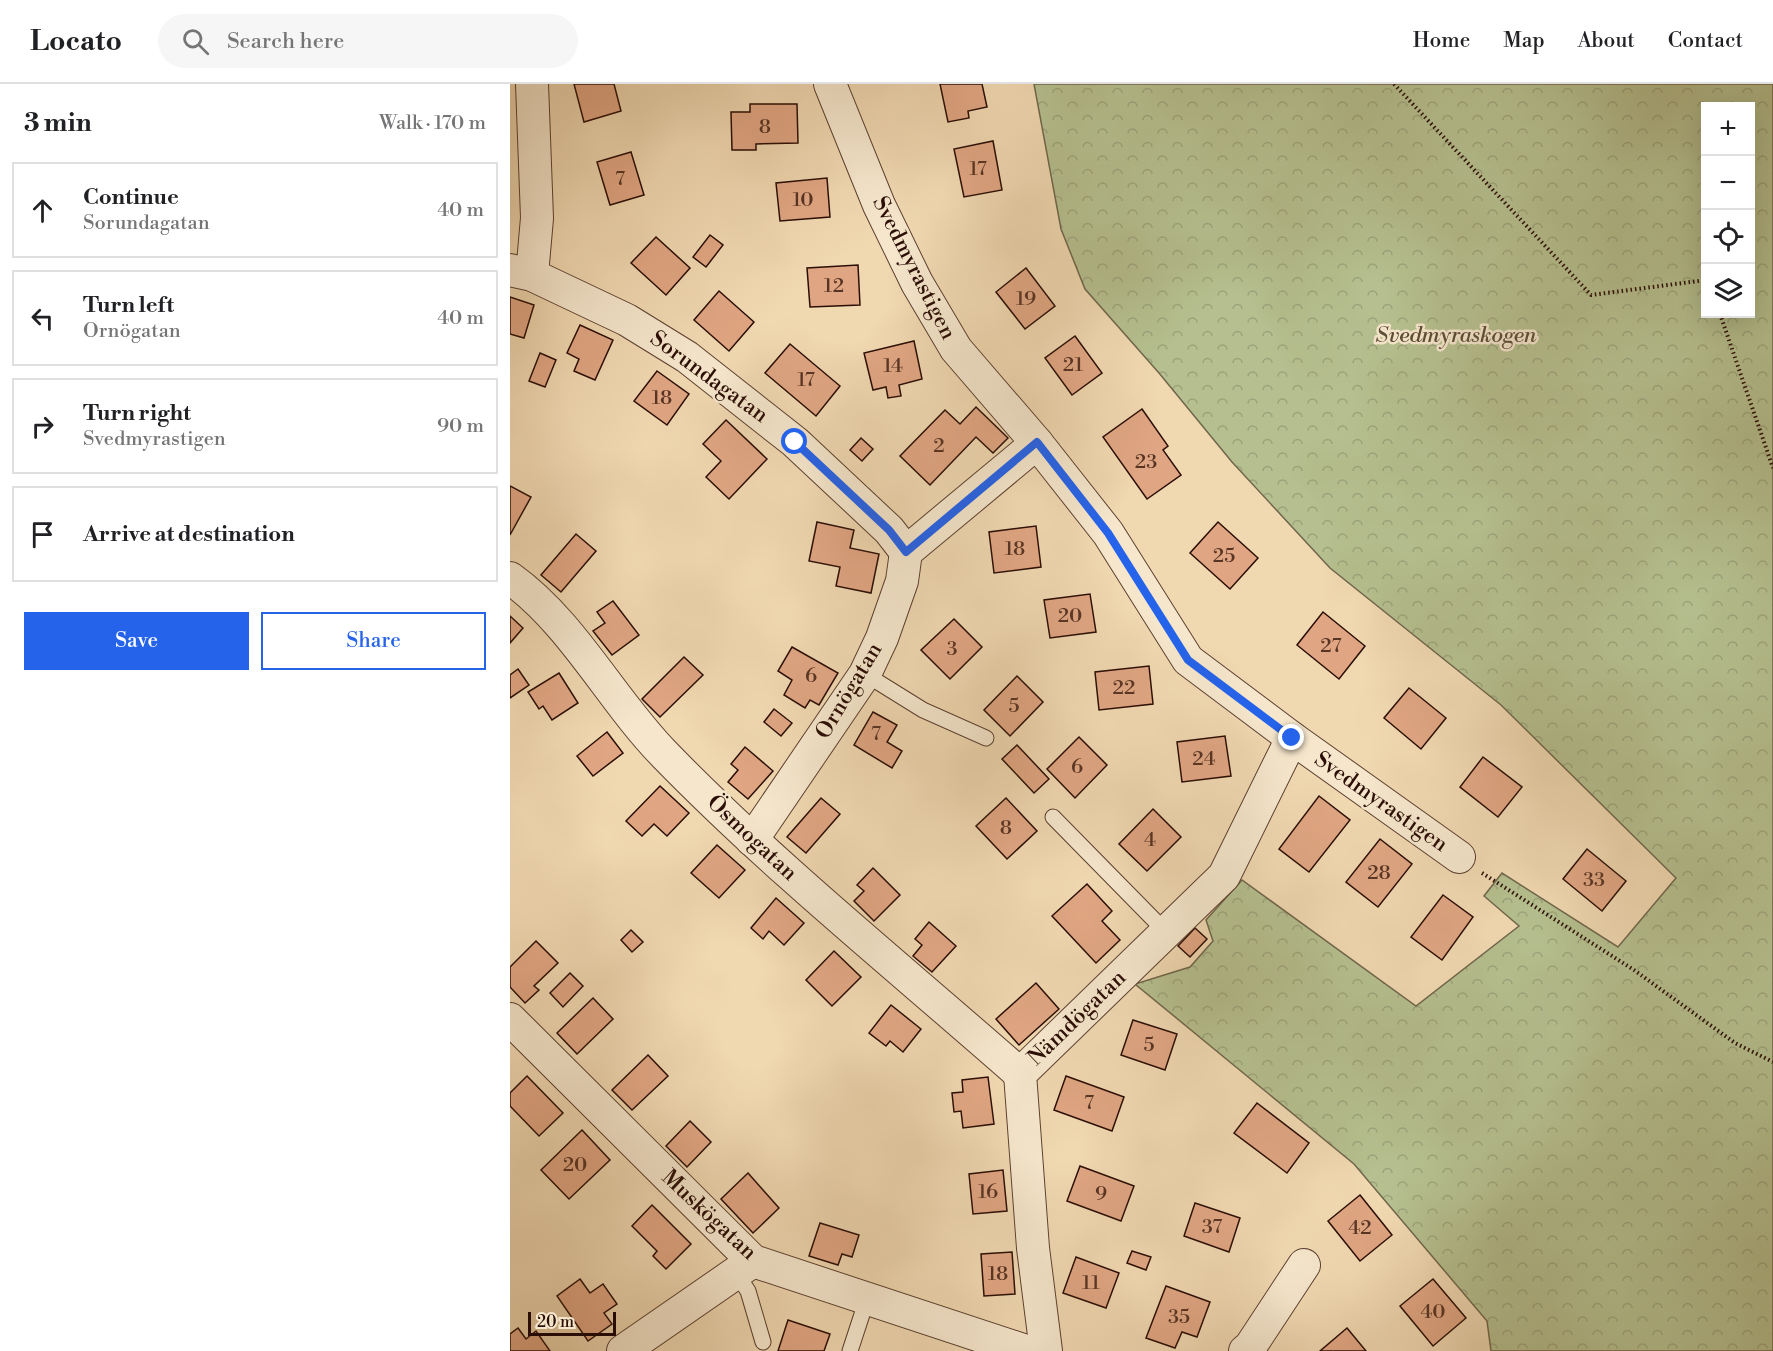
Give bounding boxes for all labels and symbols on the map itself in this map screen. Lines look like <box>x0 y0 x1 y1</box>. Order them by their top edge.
house number: 8 <box>759 115 771 140</box>
house number: 17 <box>969 157 987 182</box>
house number: 7 <box>615 167 625 192</box>
house number: 10 <box>792 188 814 213</box>
street label: Svedmyrastigen <box>866 192 962 344</box>
house number: 12 <box>824 274 844 299</box>
house number: 19 <box>1016 287 1036 312</box>
park label: Svedmyraskogen <box>1376 322 1537 349</box>
street label: Sorundagatan <box>645 325 773 429</box>
house number: 21 <box>1063 353 1084 378</box>
house number: 14 <box>883 354 903 379</box>
house number: 17 <box>797 368 815 393</box>
house number: 18 <box>652 386 672 411</box>
route start <box>781 428 807 454</box>
house number: 2 <box>933 434 945 459</box>
house number: 23 <box>1135 450 1157 475</box>
house number: 18 <box>1005 537 1025 562</box>
house number: 25 <box>1213 544 1235 569</box>
house number: 20 <box>1058 604 1082 629</box>
house number: 27 <box>1320 634 1342 659</box>
house number: 3 <box>946 637 958 662</box>
street label: Ornögatan <box>810 638 888 744</box>
house number: 6 <box>805 664 817 689</box>
house number: 22 <box>1113 676 1135 701</box>
house number: 5 <box>1008 694 1020 719</box>
house number: 7 <box>871 722 881 747</box>
route end <box>1278 724 1304 750</box>
street label: Svedmyrastigen <box>1309 746 1453 858</box>
house number: 24 <box>1192 747 1216 772</box>
house number: 6 <box>1071 755 1083 780</box>
street label: Ösmogatan <box>701 789 803 887</box>
house number: 8 <box>1000 816 1012 841</box>
house number: 4 <box>1144 828 1156 853</box>
house number: 28 <box>1367 861 1391 886</box>
house number: 33 <box>1583 868 1605 893</box>
street label: Nämdögatan <box>1022 964 1132 1072</box>
house number: 5 <box>1143 1033 1155 1058</box>
house number: 7 <box>1084 1091 1094 1116</box>
house number: 20 <box>563 1153 587 1178</box>
street label: Muskögatan <box>656 1164 762 1266</box>
house number: 16 <box>978 1180 998 1205</box>
house number: 9 <box>1095 1182 1107 1207</box>
house number: 37 <box>1202 1215 1222 1240</box>
house number: 42 <box>1348 1216 1372 1241</box>
house number: 18 <box>988 1262 1008 1287</box>
house number: 11 <box>1082 1271 1100 1296</box>
house number: 40 <box>1420 1300 1446 1325</box>
house number: 35 <box>1168 1305 1190 1330</box>
scale bar <box>528 1309 616 1336</box>

